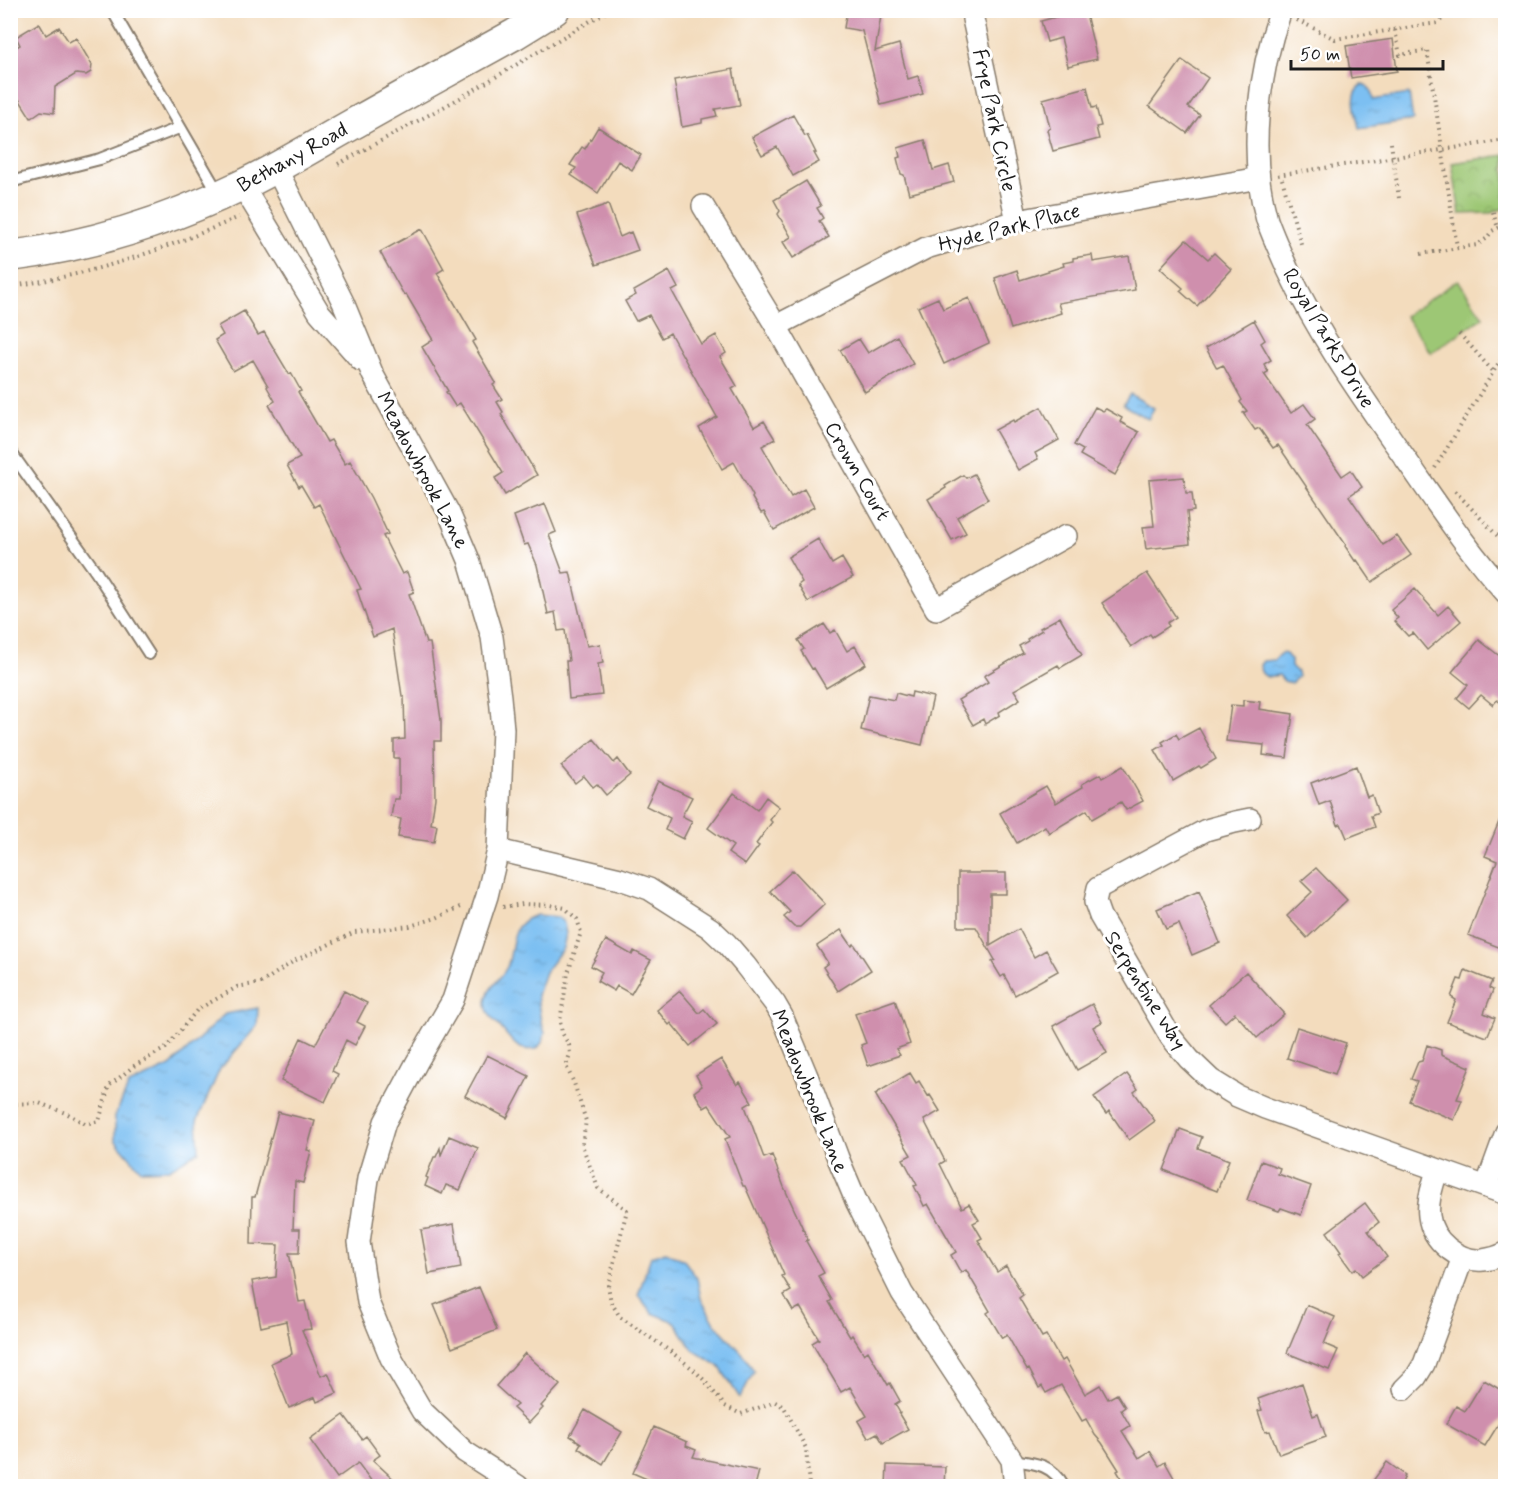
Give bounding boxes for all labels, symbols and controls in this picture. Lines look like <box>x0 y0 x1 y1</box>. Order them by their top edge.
scale bar <box>1291 33 1442 71</box>
text: 50 m <box>1300 43 1340 67</box>
street label: Frye Park Circle <box>965 46 1023 194</box>
street label: Bethany Road <box>232 116 353 200</box>
street label: Hyde Park Place <box>935 197 1083 259</box>
street label: Royal Parks Drive <box>1275 263 1381 414</box>
street label: Meadowbrook Lane <box>369 387 475 554</box>
street label: Crown Court <box>818 417 897 526</box>
street label: Serpentine Way <box>1098 926 1193 1055</box>
street label: Meadowbrook Lane <box>763 1005 855 1177</box>

